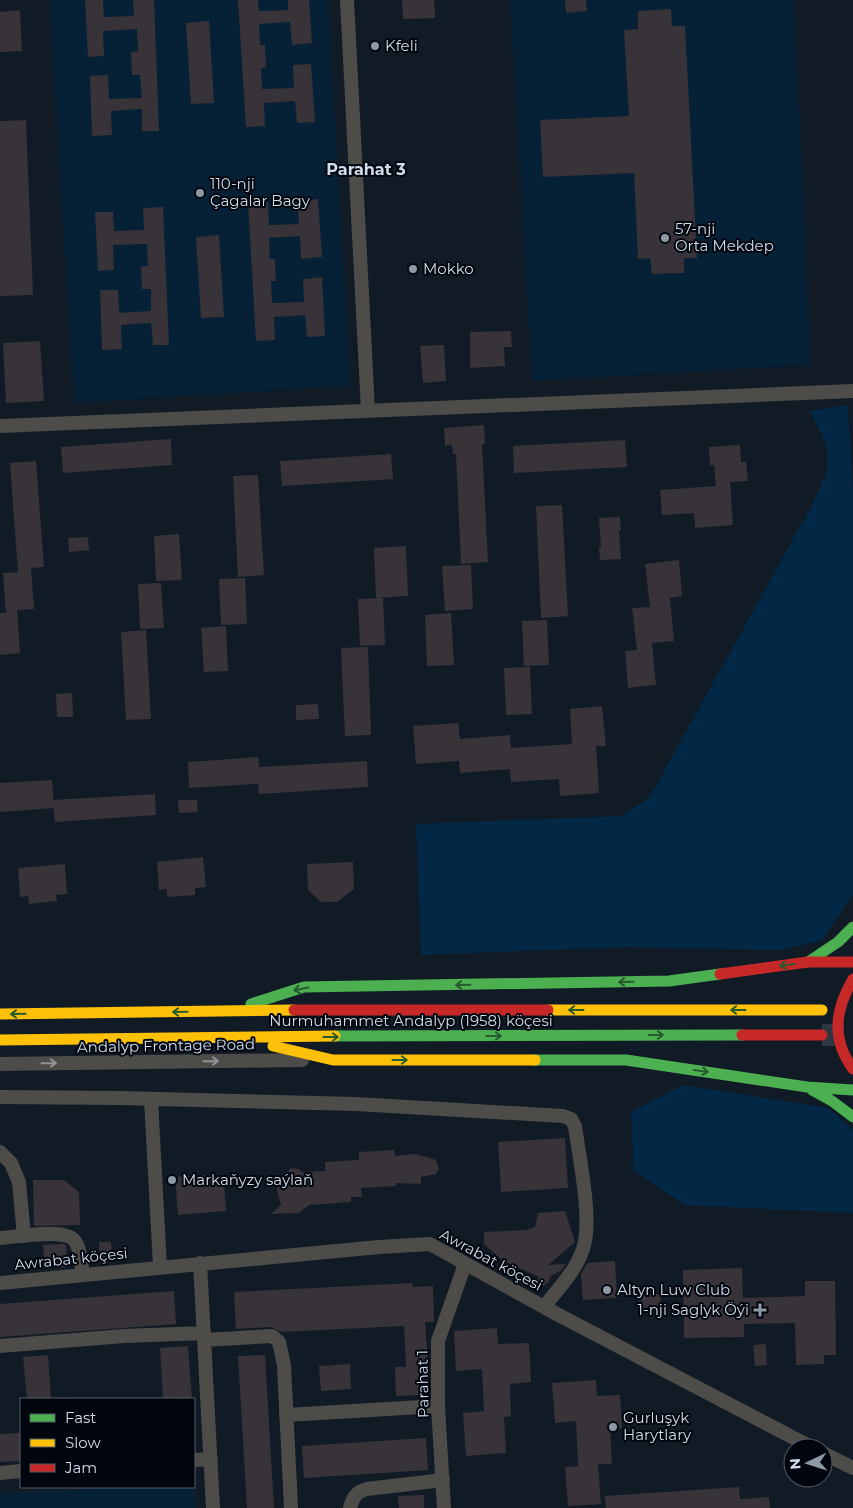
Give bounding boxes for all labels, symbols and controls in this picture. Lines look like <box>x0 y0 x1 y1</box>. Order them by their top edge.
place label: Kfeli <box>385 36 418 55</box>
marker: Kfeli <box>369 40 381 52</box>
district label: Parahat 3 <box>326 160 406 179</box>
place label: 110-nji Çagalar Bagy <box>210 174 311 210</box>
marker: 110-nji Çagalar Bagy <box>194 187 206 199</box>
place label: 57-nji Orta Mekdep <box>675 219 774 255</box>
marker: 57-nji Orta Mekdep <box>659 232 671 244</box>
place label: Mokko <box>423 259 474 278</box>
marker: Mokko <box>407 263 419 275</box>
one-way arrow <box>779 960 795 970</box>
one-way arrow <box>618 977 634 987</box>
one-way arrow <box>455 980 471 989</box>
one-way arrow <box>293 985 309 994</box>
one-way arrow <box>568 1005 584 1015</box>
one-way arrow <box>731 1005 747 1015</box>
one-way arrow <box>173 1007 189 1017</box>
one-way arrow <box>10 1009 26 1019</box>
street label: Nurmuhammet Andalyp (1958) köçesi <box>269 1011 553 1030</box>
one-way arrow <box>648 1030 664 1040</box>
one-way arrow <box>486 1031 502 1041</box>
one-way arrow <box>323 1032 339 1042</box>
street label: Andalyp Frontage Road <box>77 1034 255 1057</box>
one-way arrow <box>391 1055 407 1065</box>
one-way arrow <box>202 1056 219 1066</box>
one-way arrow <box>40 1058 56 1068</box>
one-way arrow <box>693 1067 709 1077</box>
place label: Markaňyzy saýlaň <box>182 1170 313 1189</box>
marker: Markaňyzy saýlaň <box>166 1174 178 1186</box>
street label: Awrabat köçesi <box>437 1225 546 1295</box>
street label: Awrabat köçesi <box>13 1243 128 1274</box>
place label: Altyn Luw Club <box>617 1280 730 1299</box>
marker: Altyn Luw Club <box>601 1284 613 1296</box>
place label: 1-nji Saglyk Öýi <box>638 1300 749 1319</box>
marker: 1-nji Saglyk Öýi <box>753 1303 767 1317</box>
street label: Parahat 1 <box>412 1350 433 1418</box>
legend <box>20 1398 195 1488</box>
text: Fast <box>65 1408 96 1427</box>
place label: Gurluşyk Harytlary <box>623 1408 692 1444</box>
marker: Gurluşyk Harytlary <box>607 1421 619 1433</box>
text: Slow <box>65 1433 101 1452</box>
north arrow <box>783 1438 833 1488</box>
text: Jam <box>64 1458 97 1477</box>
text: N <box>786 1458 804 1470</box>

